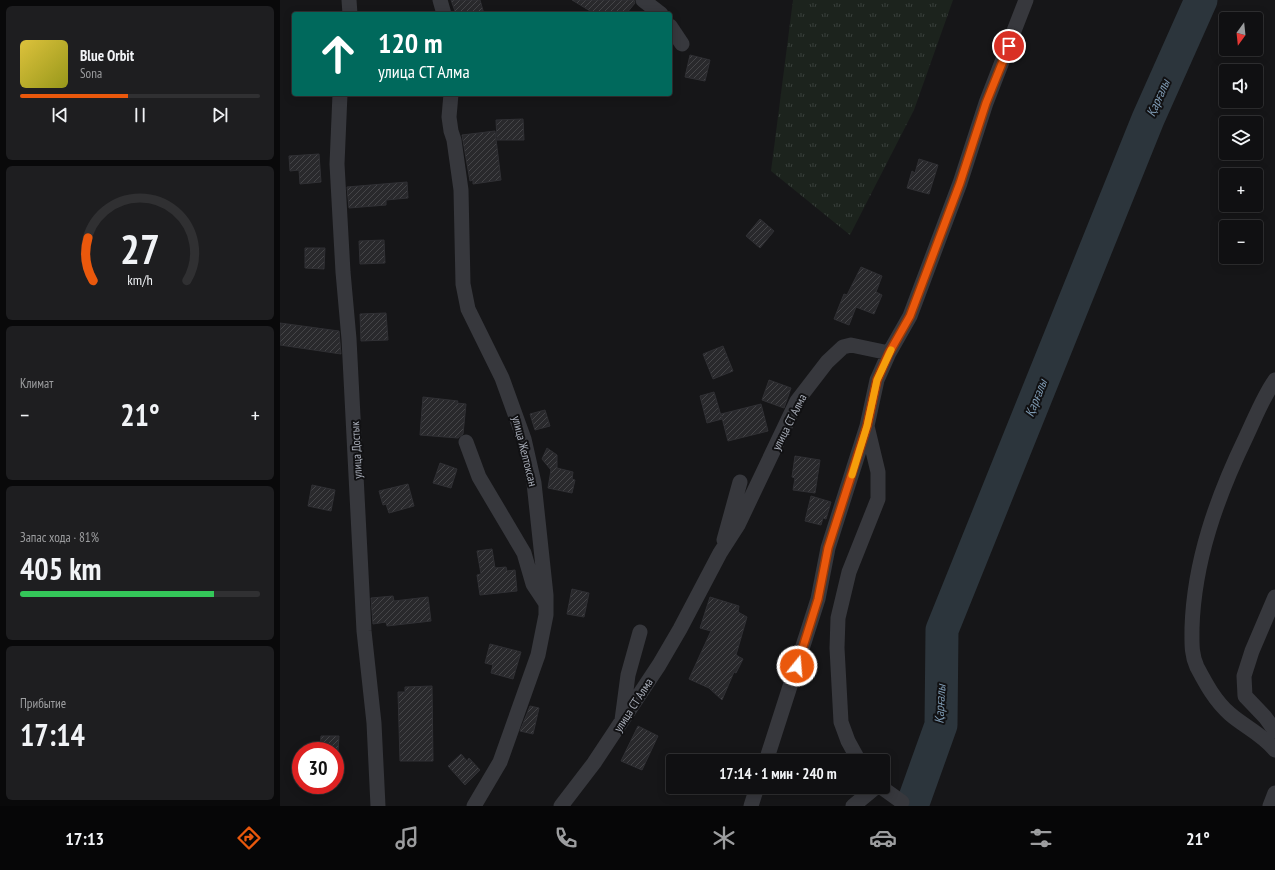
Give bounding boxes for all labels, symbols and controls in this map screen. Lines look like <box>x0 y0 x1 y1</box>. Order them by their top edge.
north arrow <box>1219 12 1263 56</box>
map controls <box>1219 12 1263 264</box>
text: 120 m <box>378 24 442 61</box>
icon: ahead <box>312 28 364 80</box>
pin <box>992 29 1026 63</box>
icon: arrive <box>998 35 1020 57</box>
text: Blue Orbit <box>80 46 134 65</box>
text: улица СТ Алма <box>378 60 470 83</box>
button: sound <box>1219 64 1263 108</box>
text: Sona <box>80 65 102 82</box>
water label: Қарғалы <box>1142 76 1174 119</box>
icon: previous <box>49 104 71 126</box>
icon: pause <box>129 104 151 126</box>
icon: next <box>209 104 231 126</box>
button: layers <box>1219 116 1263 160</box>
button: + <box>1219 168 1263 212</box>
button: − <box>1219 220 1263 264</box>
text: 27 <box>120 222 160 275</box>
text: km/h <box>127 270 153 289</box>
text: Климат <box>20 375 53 392</box>
water label: Қарғалы <box>1021 376 1052 419</box>
street label: улица СТ Алма <box>768 391 810 453</box>
text: 21° <box>120 395 160 434</box>
text: − <box>20 401 29 429</box>
text: + <box>251 401 260 429</box>
street label: улица Желтоксан <box>509 414 541 488</box>
street label: улица Достык <box>347 421 365 479</box>
text: Запас хода · 81% <box>20 529 99 546</box>
text: 405 km <box>20 549 101 588</box>
position arrow <box>776 645 818 687</box>
street label: улица СТ Алма <box>610 675 656 735</box>
water label: Қарғалы <box>930 683 950 724</box>
text: Прибытие <box>20 695 66 712</box>
text: 17:14 <box>20 715 85 754</box>
speed limit sign: 30 <box>292 742 344 794</box>
text: 17:14 · 1 мин · 240 m <box>719 764 837 783</box>
icon: directions <box>235 824 263 852</box>
icon: music <box>393 824 421 852</box>
icon: phone <box>552 824 580 852</box>
icon: climate <box>710 824 738 852</box>
icon: car <box>869 824 897 852</box>
icon: filters <box>1027 824 1055 852</box>
text: 17:13 <box>65 827 104 850</box>
text: 21° <box>1186 827 1210 850</box>

